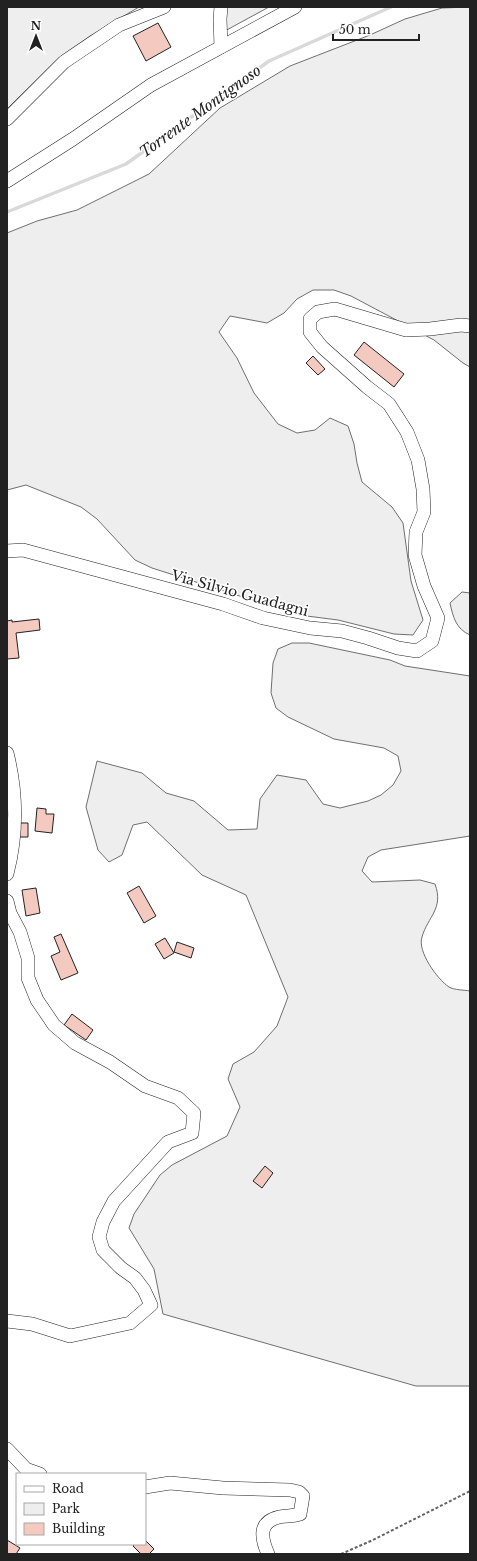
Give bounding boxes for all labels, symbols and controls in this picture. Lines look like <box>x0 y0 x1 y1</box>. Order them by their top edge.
north arrow <box>16 16 56 56</box>
scale bar <box>333 16 419 42</box>
text: N <box>31 19 42 33</box>
text: 50 m <box>339 22 371 37</box>
water label: Torrente Montignoso <box>135 60 265 162</box>
street label: Via Silvio Guadagni <box>168 566 311 620</box>
legend <box>16 1473 146 1545</box>
text: Road <box>52 1481 84 1496</box>
text: Park <box>52 1501 80 1516</box>
text: Building <box>52 1521 106 1536</box>

